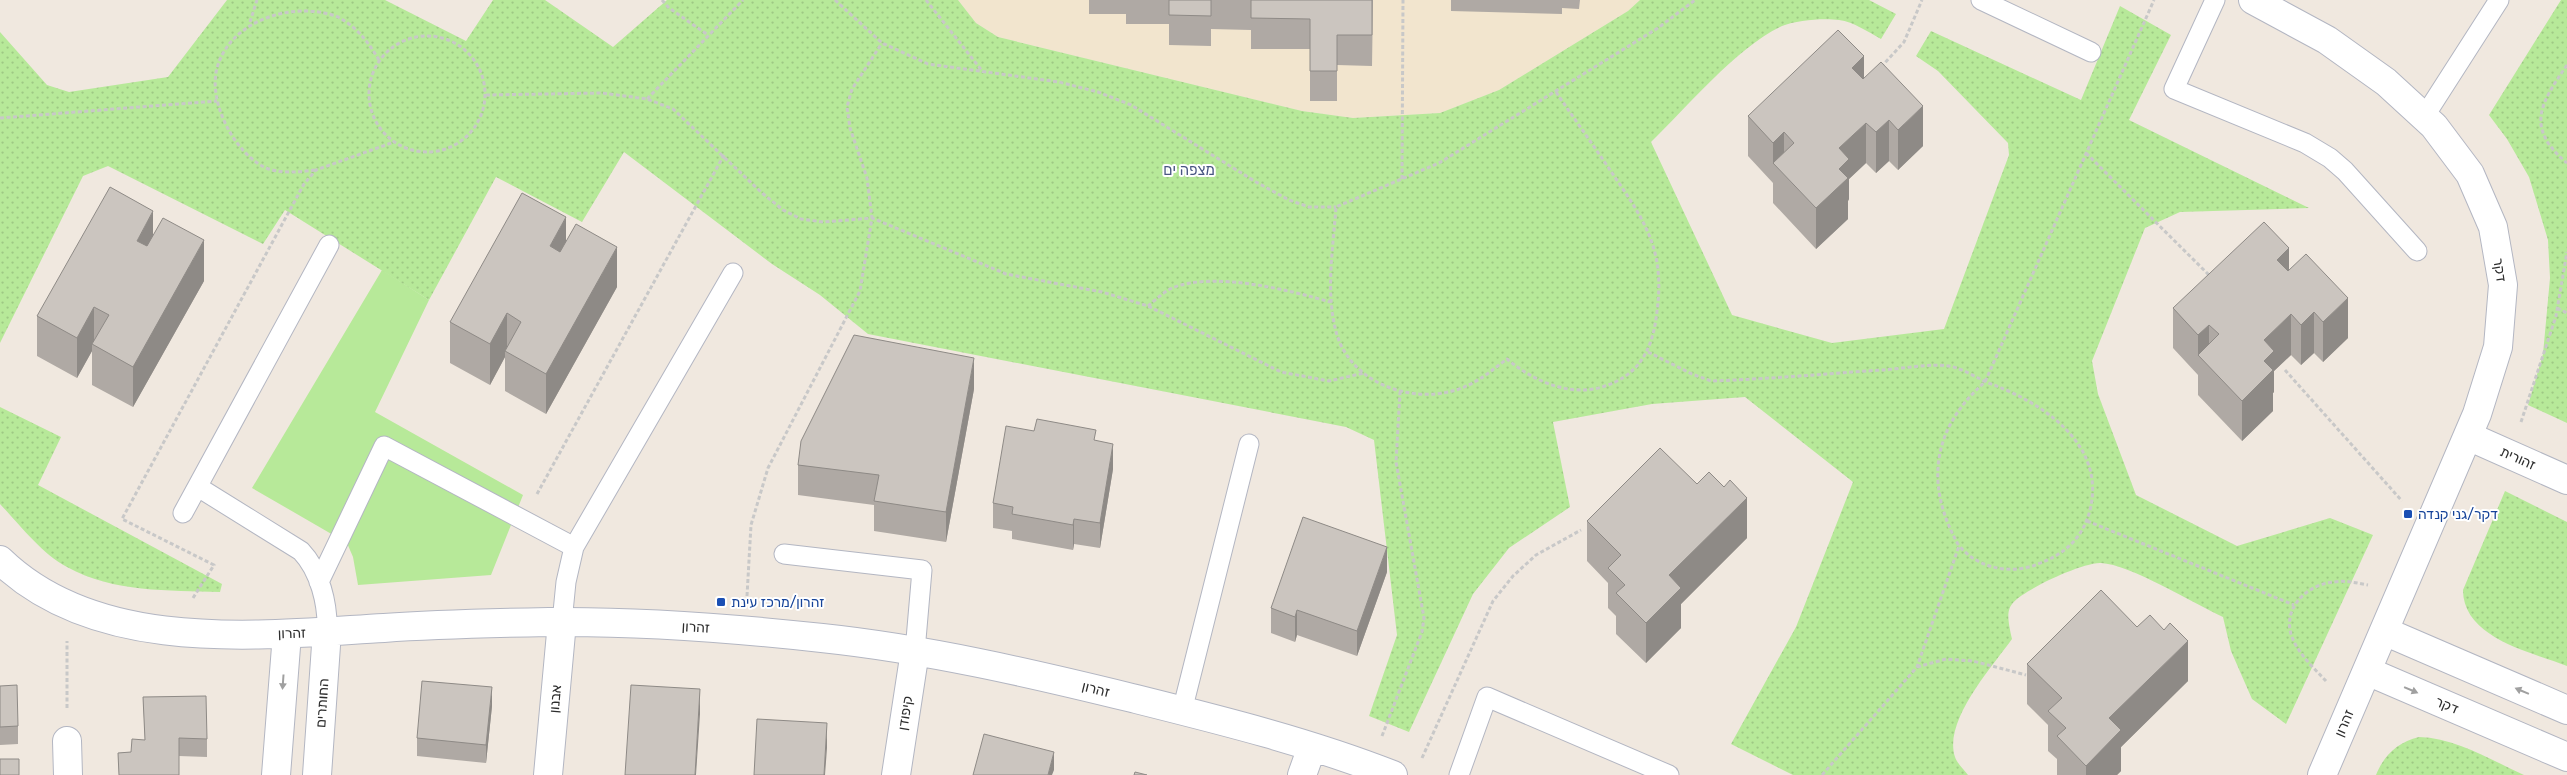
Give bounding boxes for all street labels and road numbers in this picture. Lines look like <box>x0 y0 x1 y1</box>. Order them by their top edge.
street label: דקר <box>2489 257 2510 283</box>
street label: זהורית <box>2497 443 2538 474</box>
street label: זהרון <box>681 618 711 637</box>
street label: זהרון <box>278 625 306 642</box>
street label: החותרים <box>312 678 333 728</box>
street label: זהרון <box>1080 678 1112 701</box>
street label: אבנון <box>546 684 565 714</box>
street label: דקר <box>2432 693 2461 718</box>
street label: קיפודן <box>894 695 917 732</box>
street label: זהרון <box>2331 707 2358 740</box>

